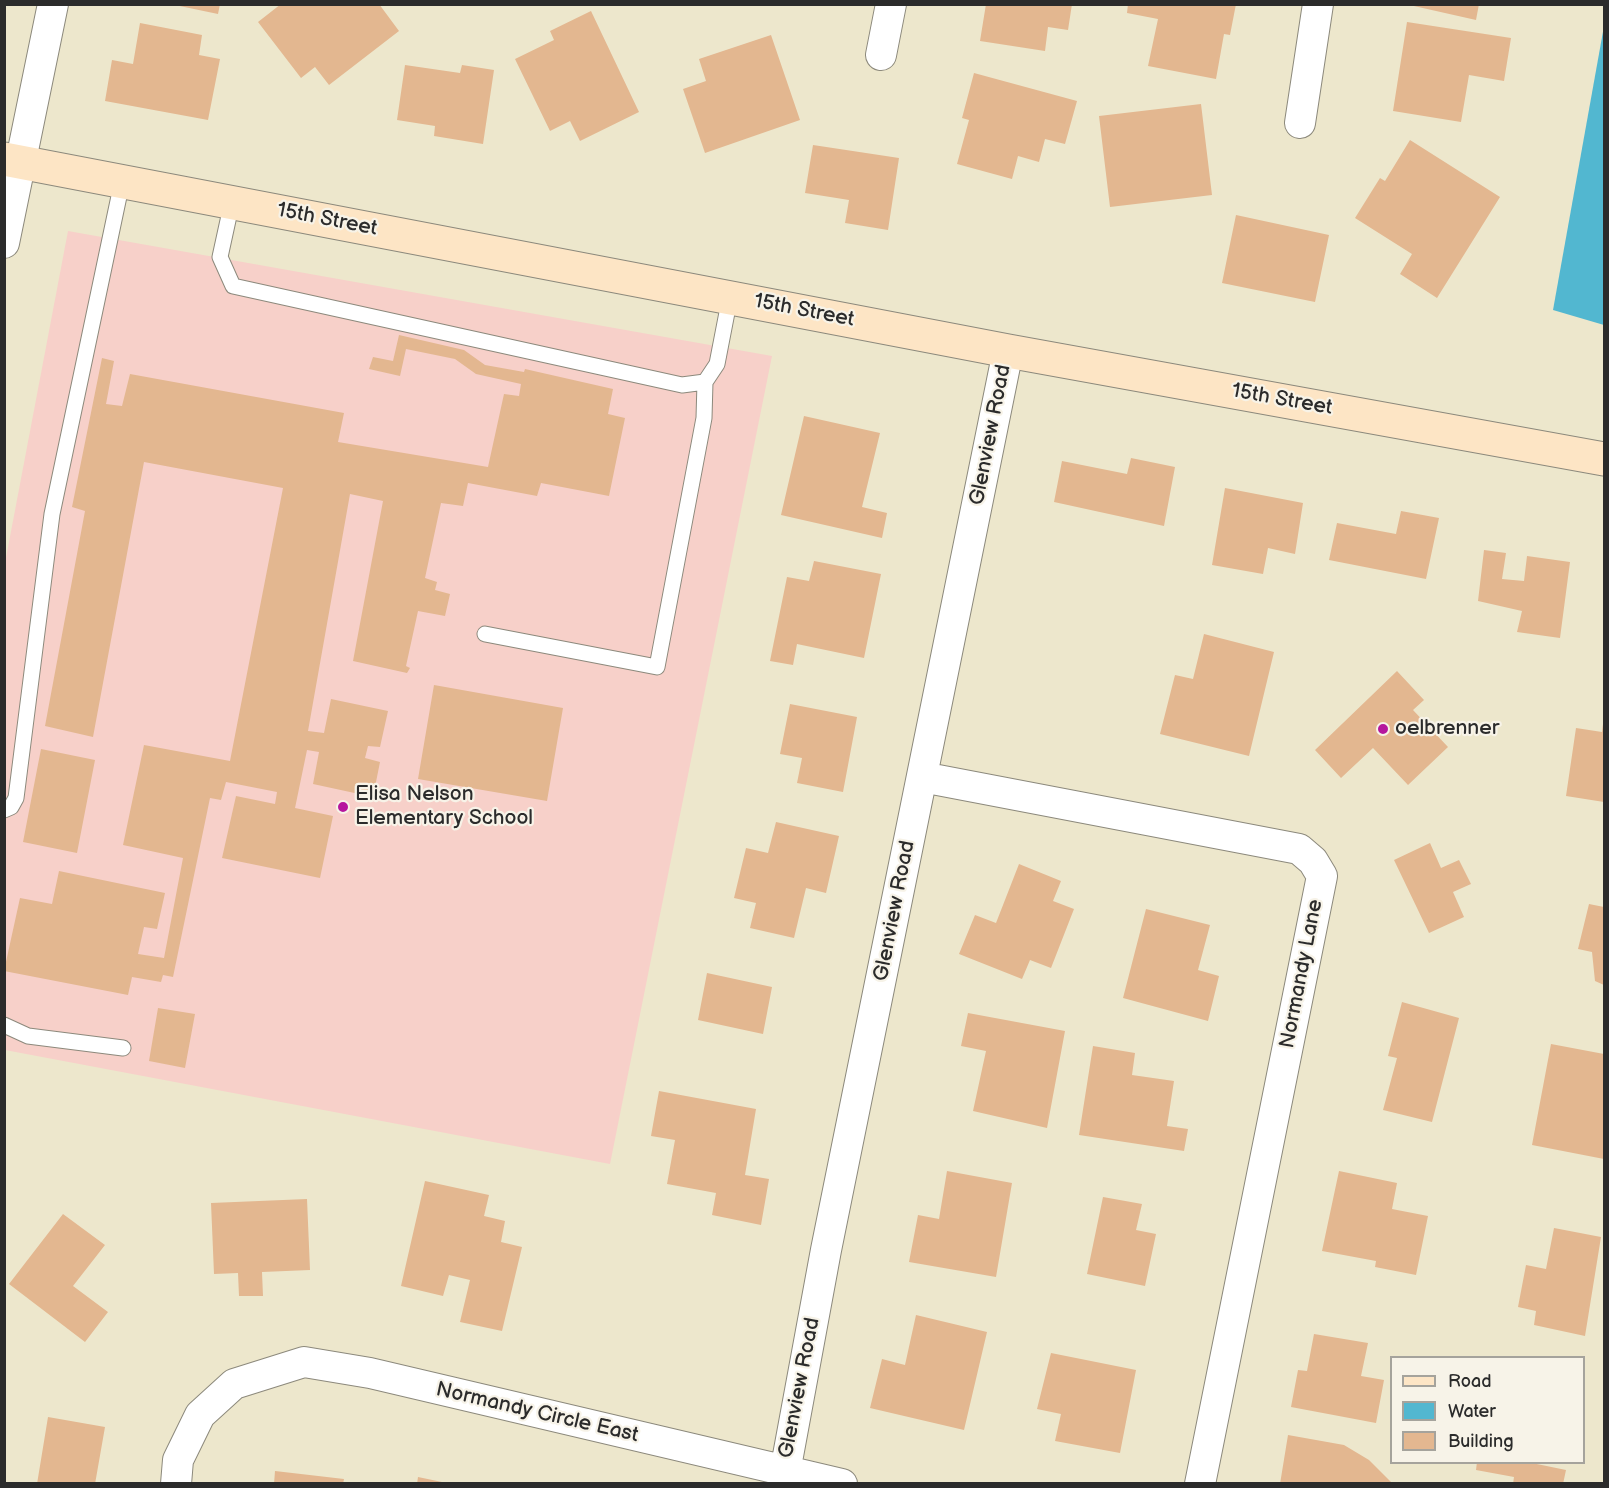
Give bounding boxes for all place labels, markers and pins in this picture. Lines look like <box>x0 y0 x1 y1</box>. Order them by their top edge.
place label: oelbrenner <box>1395 716 1499 742</box>
marker: oelbrenner <box>1376 722 1390 736</box>
place label: Elisa Nelson Elementary School <box>355 782 533 832</box>
marker: Elisa Nelson Elementary School <box>336 800 350 814</box>

